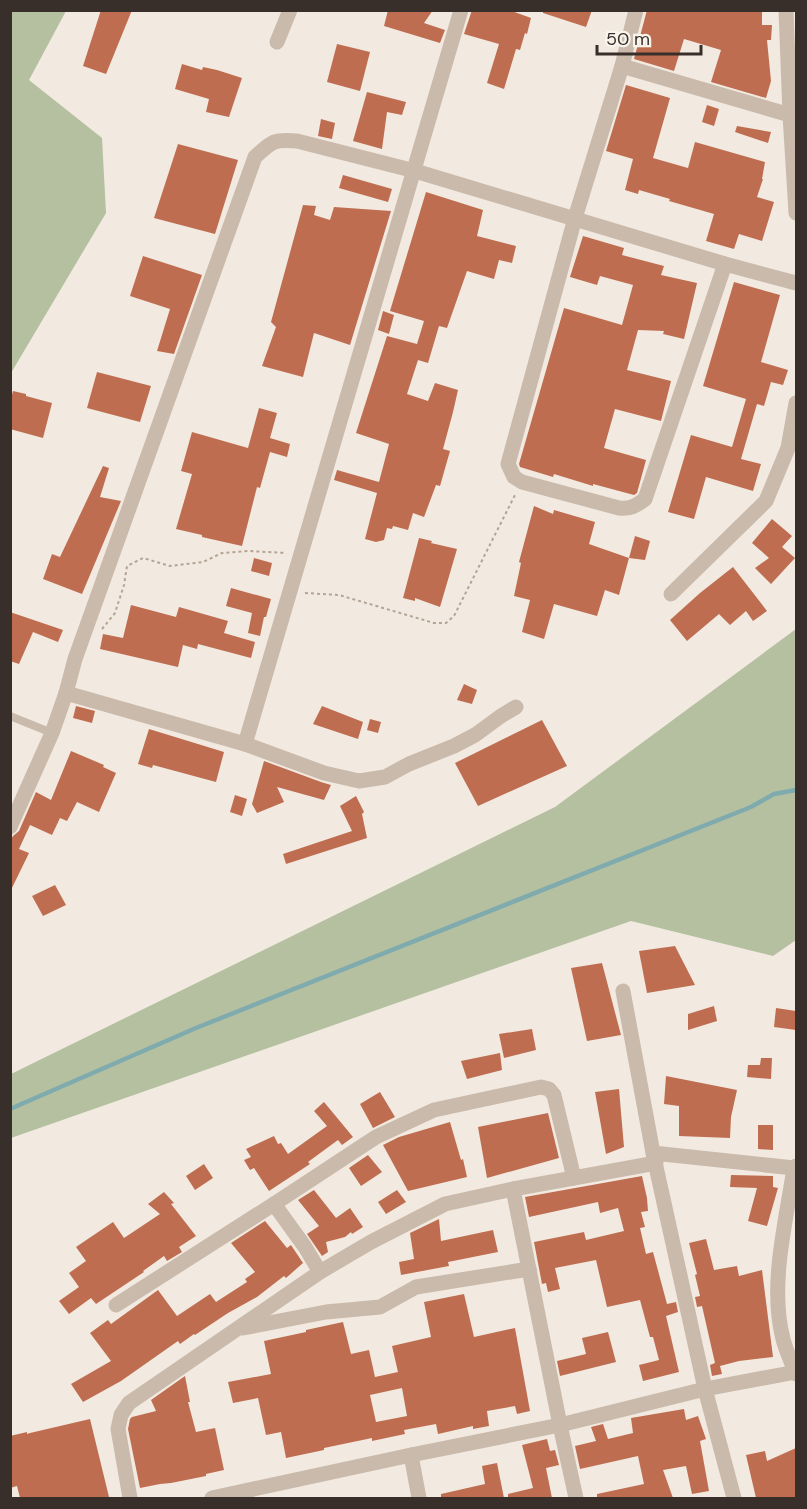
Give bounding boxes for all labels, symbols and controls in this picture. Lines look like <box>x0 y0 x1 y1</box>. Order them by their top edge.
scale bar <box>597 18 700 56</box>
text: 50 m <box>606 27 650 51</box>

